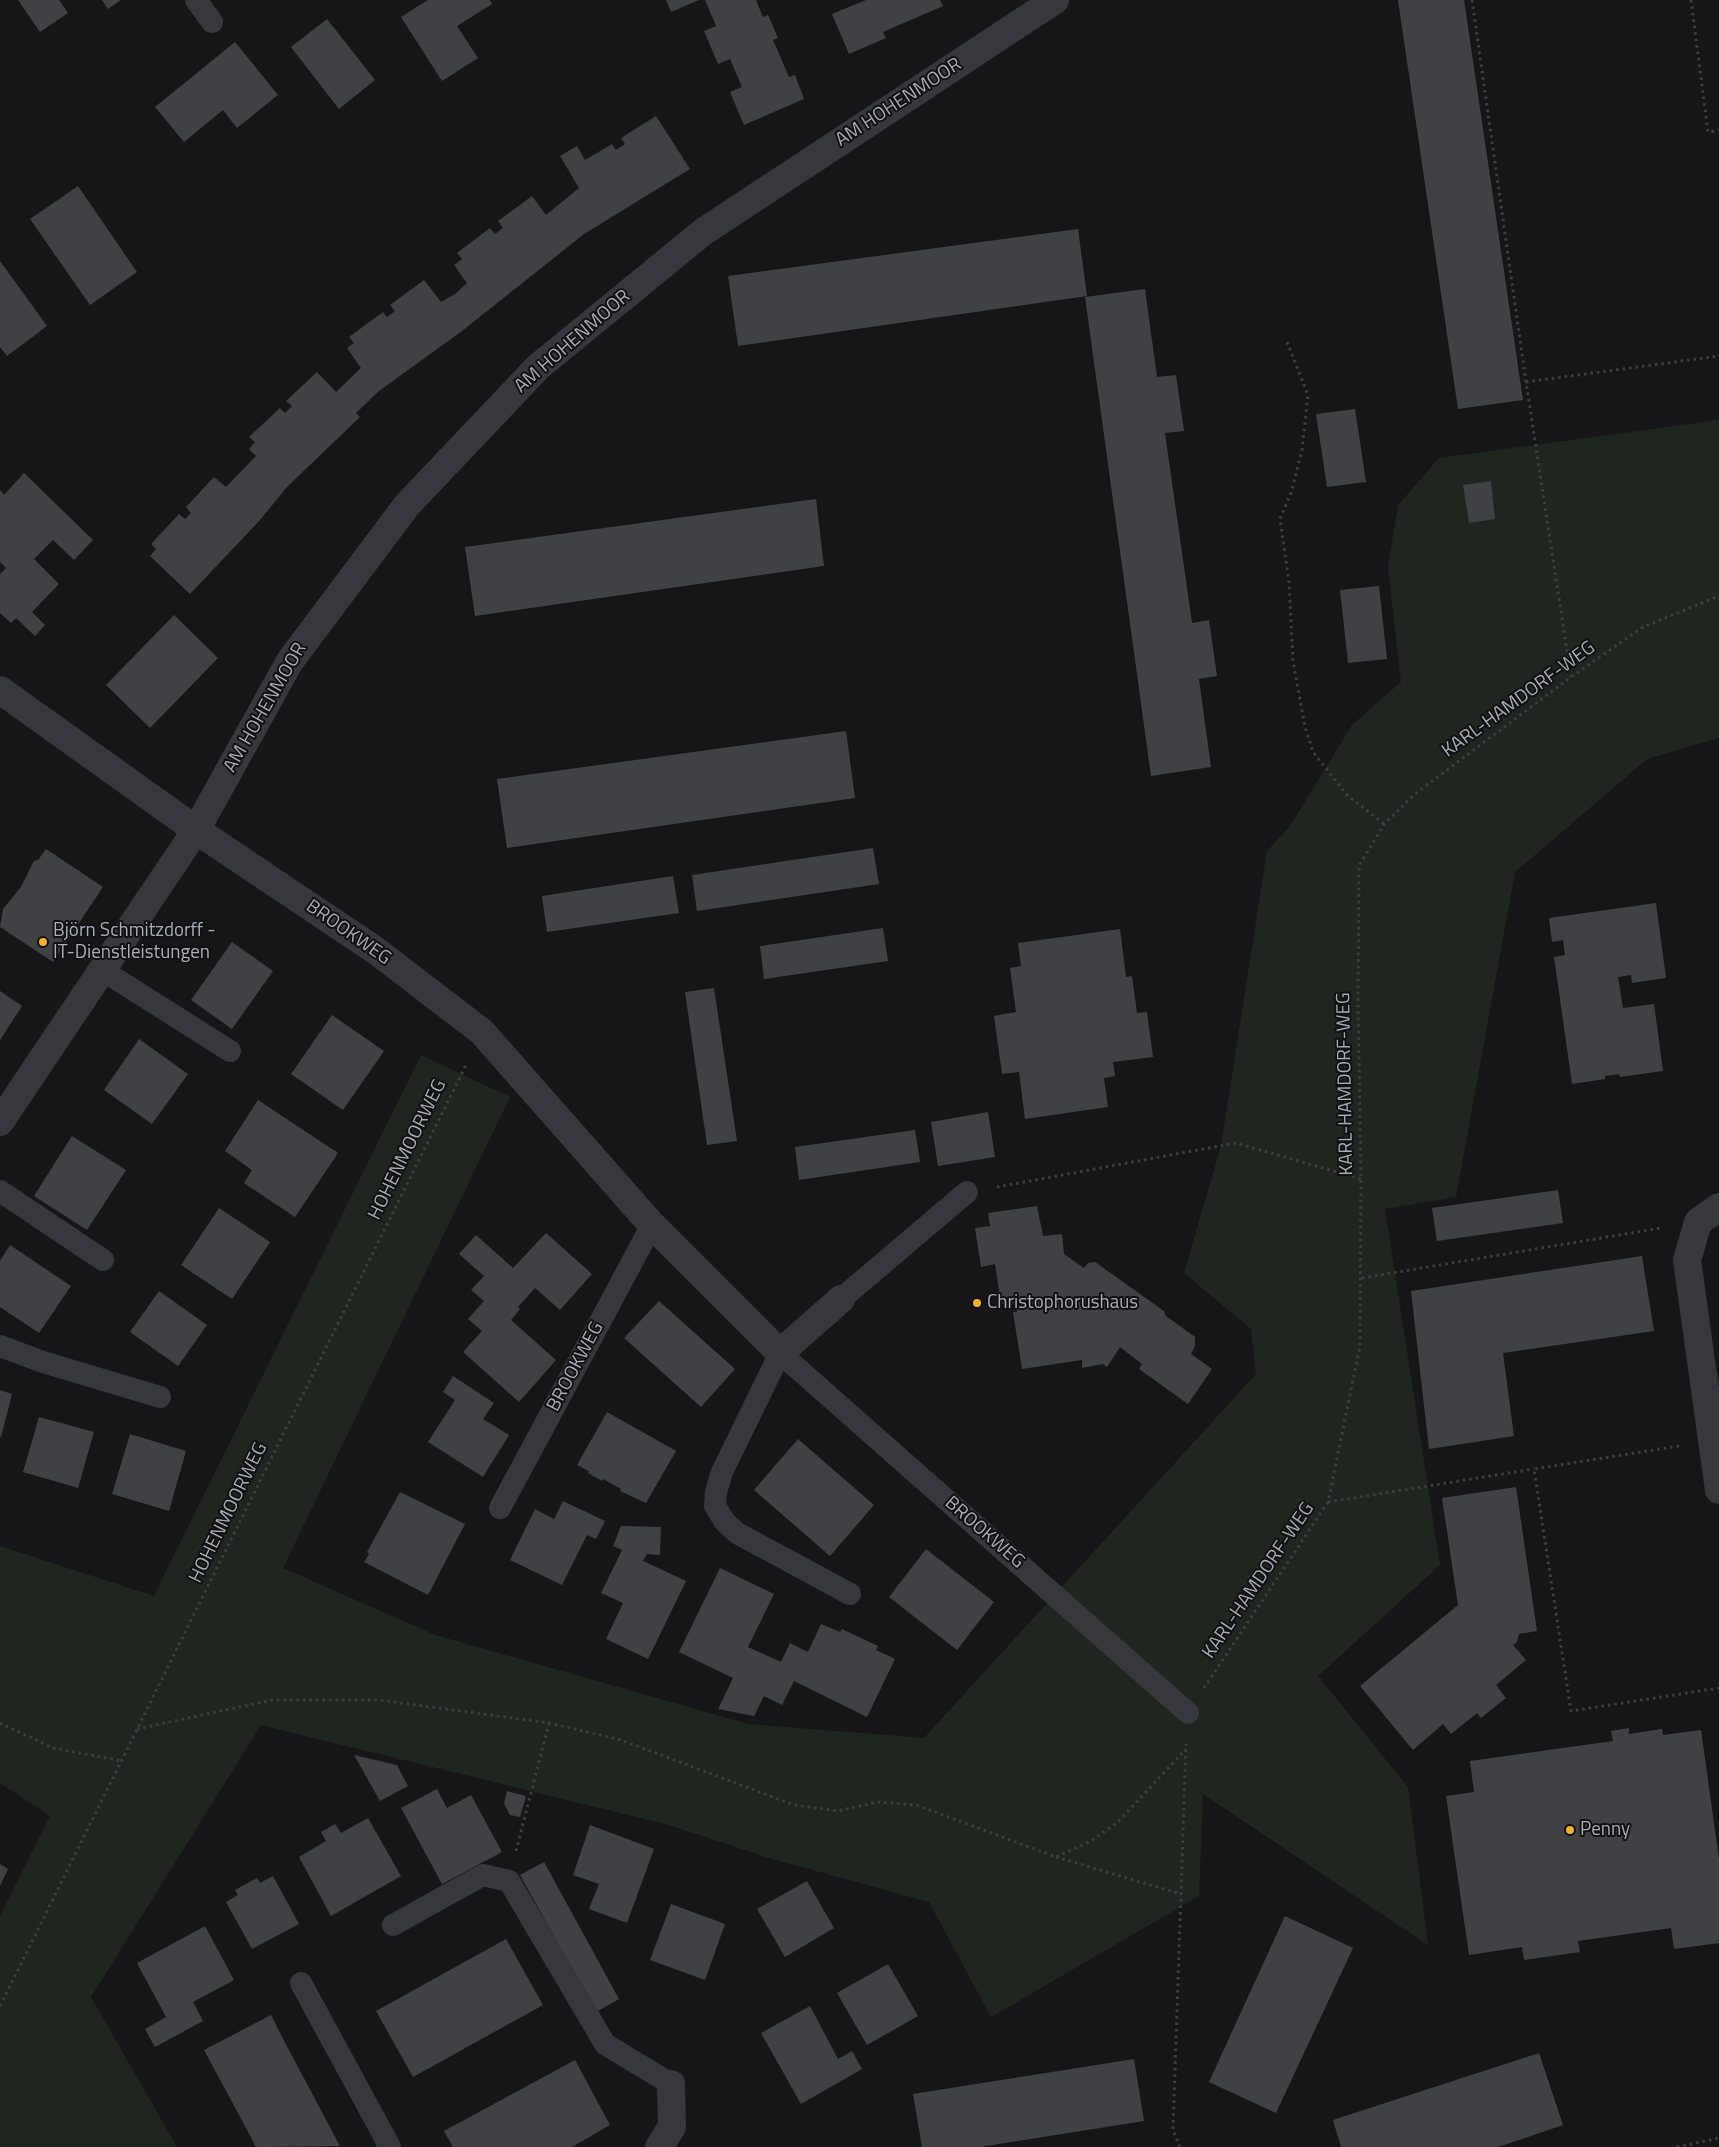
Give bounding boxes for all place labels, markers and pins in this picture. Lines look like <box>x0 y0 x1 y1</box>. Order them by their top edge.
place label: Björn Schmitzdorff - IT-Dienstleistungen <box>53 920 216 964</box>
marker: Björn Schmitzdorff - IT-Dienstleistungen <box>37 936 49 948</box>
place label: Christophorushaus <box>987 1292 1138 1314</box>
marker: Christophorushaus <box>971 1297 983 1309</box>
place label: Penny <box>1580 1819 1630 1841</box>
marker: Penny <box>1564 1824 1576 1836</box>

